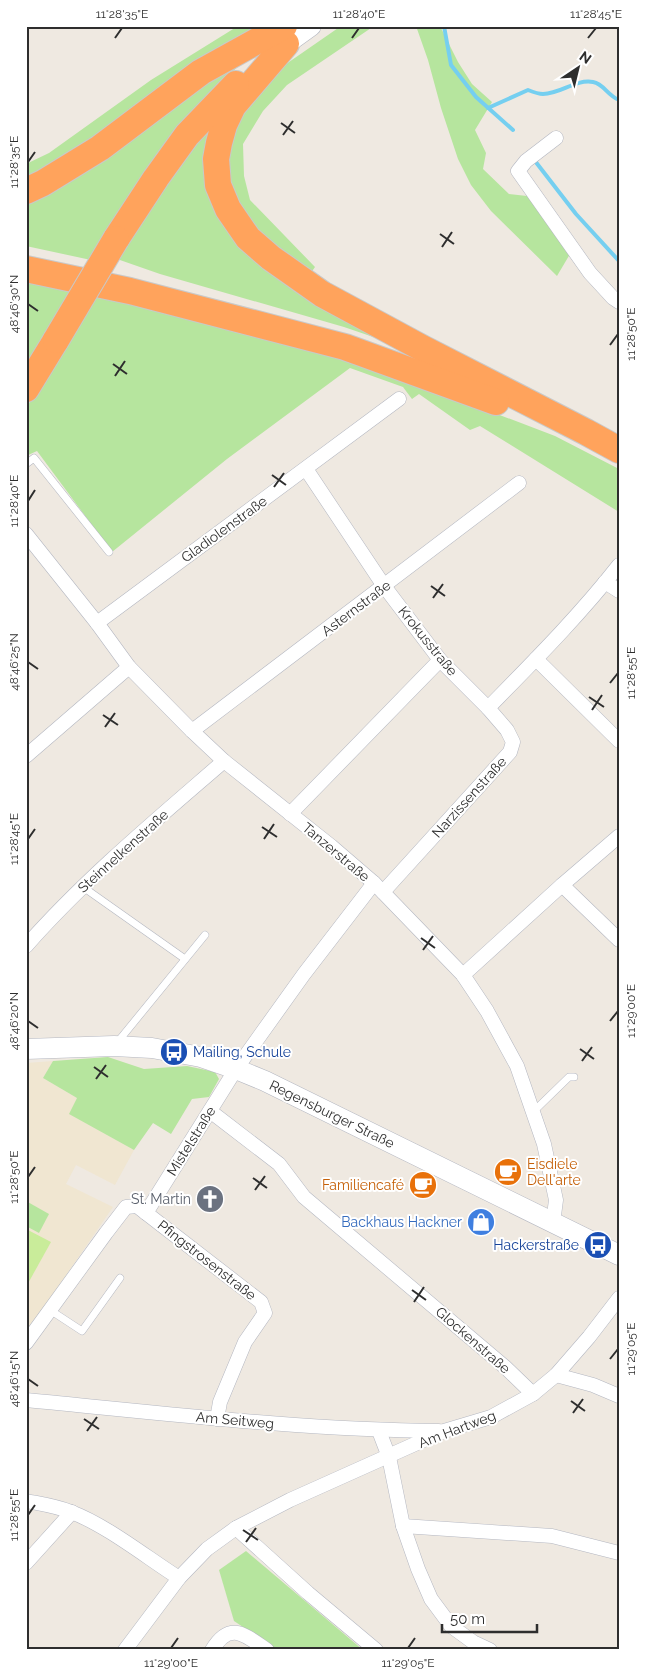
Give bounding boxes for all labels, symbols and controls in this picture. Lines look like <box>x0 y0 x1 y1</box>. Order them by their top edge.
text: 11°28'35"E <box>96 7 148 21</box>
text: 11°28'40"E <box>333 7 385 21</box>
text: 11°28'45"E <box>570 7 622 21</box>
north arrow <box>552 42 602 92</box>
text: N <box>576 48 594 67</box>
text: 11°28'35"E <box>7 136 21 188</box>
text: 48°46'30"N <box>7 275 21 333</box>
text: 11°28'50"E <box>624 307 638 361</box>
text: 11°28'40"E <box>7 475 21 527</box>
street label: Gladiolenstraße <box>178 493 270 565</box>
street label: Asternstraße <box>318 577 394 639</box>
street label: Krokusstraße <box>395 603 461 679</box>
text: 48°46'25"N <box>7 633 21 691</box>
text: 11°28'55"E <box>624 647 638 699</box>
street label: Narzissenstraße <box>429 753 509 841</box>
street label: Steinnelkenstraße <box>75 806 171 896</box>
text: 11°28'45"E <box>7 813 21 865</box>
street label: Tanzerstraße <box>299 819 373 885</box>
text: 11°29'00"E <box>624 984 638 1038</box>
text: 48°46'20"N <box>7 992 21 1050</box>
bus stop icon: Mailing, Schule <box>159 1037 189 1067</box>
place label: Mailing, Schule <box>193 1044 291 1060</box>
street label: Regensburger Straße <box>267 1077 397 1151</box>
street label: Mistelstraße <box>163 1103 219 1179</box>
text: 11°28'50"E <box>7 1150 21 1204</box>
place label: Eisdiele Dell'arte <box>527 1156 581 1188</box>
cafe icon: Eisdiele Dell'arte <box>493 1157 523 1187</box>
cafe icon: Familiencafé <box>408 1170 438 1200</box>
place label: Familiencafé <box>322 1177 404 1193</box>
church icon: St. Martin <box>195 1184 225 1214</box>
place label: St. Martin <box>131 1191 191 1207</box>
shop icon: Backhaus Hackner <box>466 1207 496 1237</box>
place label: Backhaus Hackner <box>341 1214 462 1230</box>
street label: Pfingstrosenstraße <box>155 1217 259 1303</box>
bus stop icon: Hackerstraße <box>583 1230 613 1260</box>
place label: Hackerstraße <box>493 1237 579 1253</box>
street label: Glockenstraße <box>433 1303 513 1377</box>
text: 11°29'05"E <box>624 1322 638 1376</box>
text: 48°46'15"N <box>7 1351 21 1407</box>
street label: Am Hartweg <box>416 1407 498 1451</box>
street label: Am Seitweg <box>195 1409 275 1431</box>
text: 11°28'55"E <box>7 1489 21 1541</box>
scale bar <box>442 1601 538 1633</box>
text: 50 m <box>450 1610 485 1628</box>
text: 11°29'00"E <box>144 1656 198 1670</box>
text: 11°29'05"E <box>381 1656 435 1670</box>

